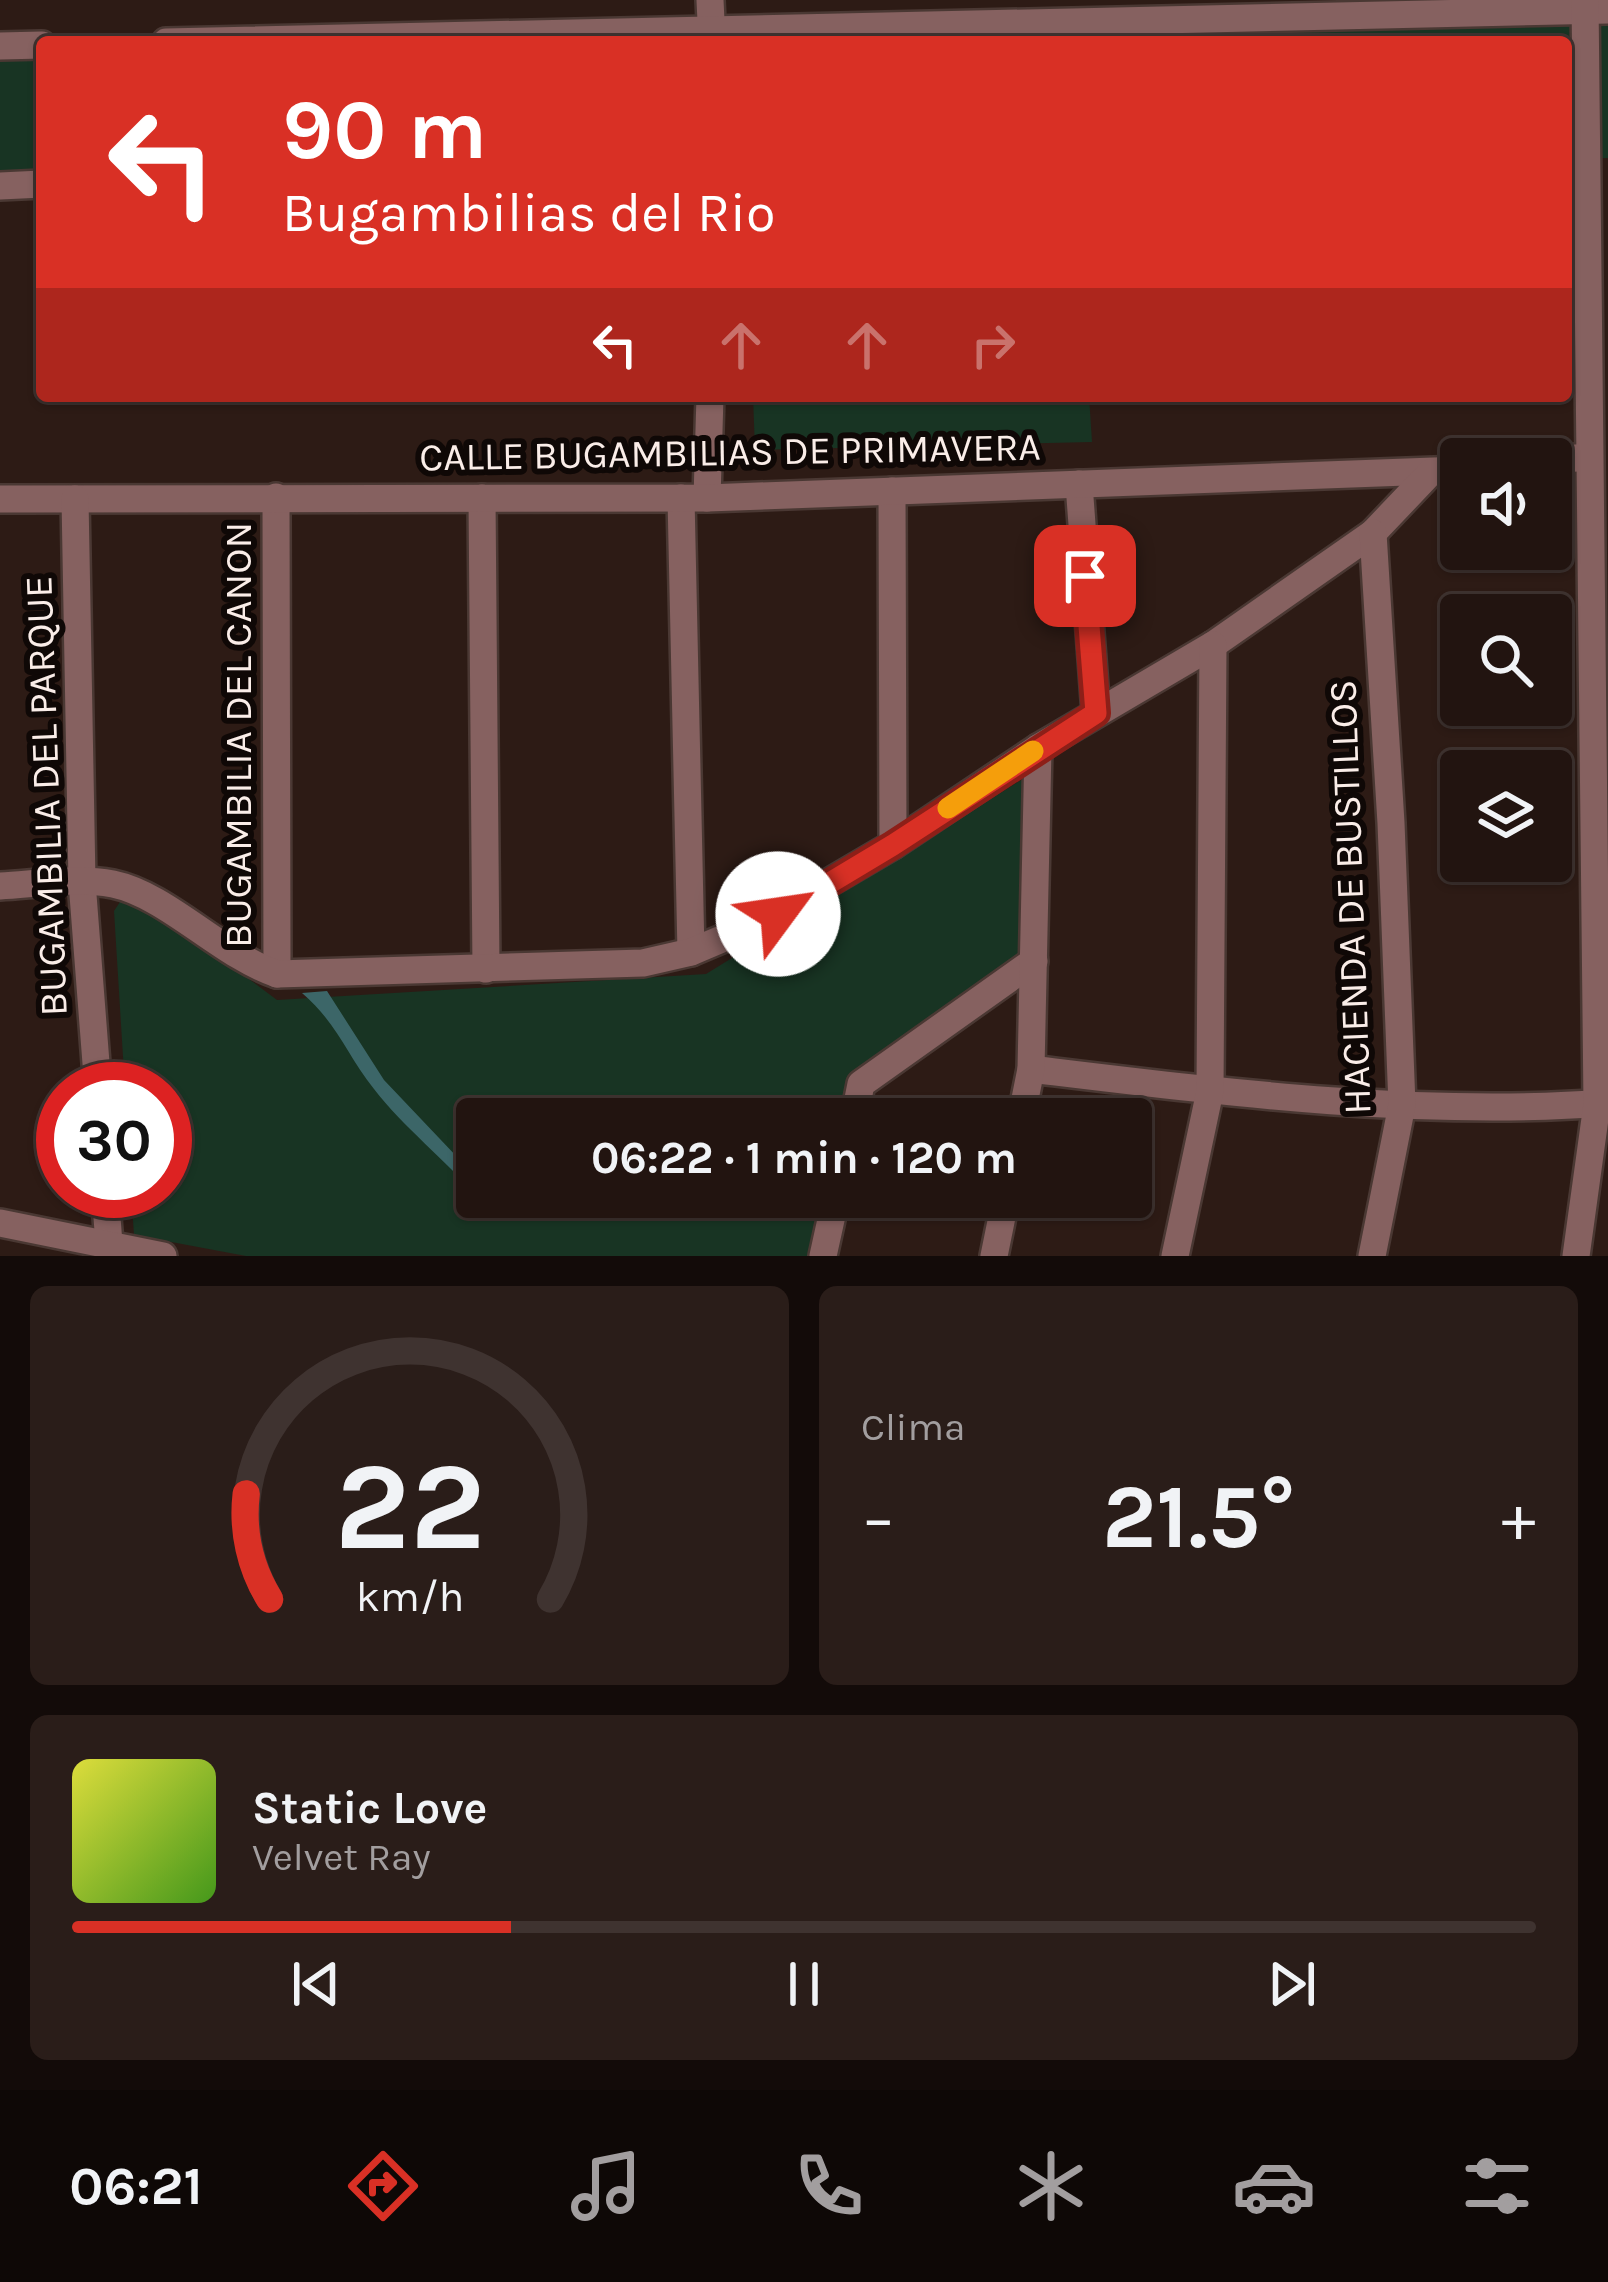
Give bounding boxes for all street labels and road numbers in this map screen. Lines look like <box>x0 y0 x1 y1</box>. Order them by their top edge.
street label: CALLE BUGAMBILIAS DE PRIMAVERA <box>419 424 1041 480</box>
street label: BUGAMBILIA DEL CANON <box>215 522 261 948</box>
street label: BUGAMBILIA DEL PARQUE <box>15 575 77 1017</box>
street label: HACIENDA DE BUSTILLOS <box>1319 679 1381 1115</box>

